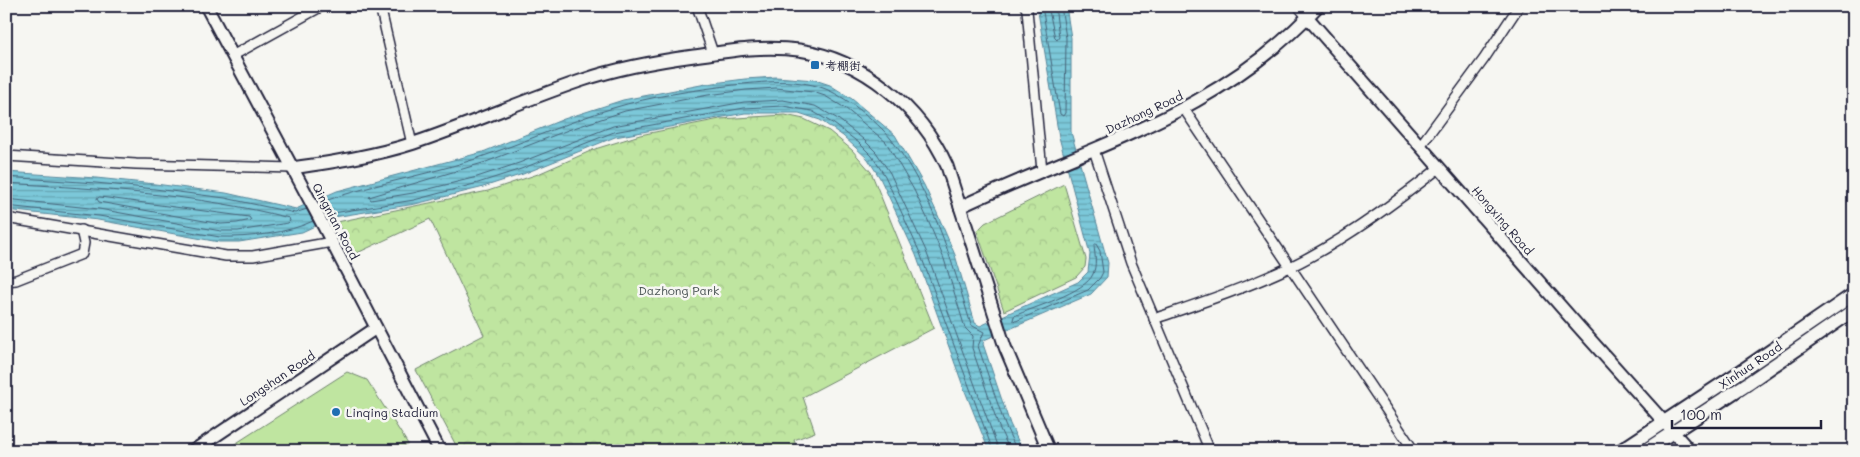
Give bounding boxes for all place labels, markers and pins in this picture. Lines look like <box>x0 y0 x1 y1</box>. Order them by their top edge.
place label: 考棚街 <box>825 57 861 73</box>
marker: 考棚街 <box>809 59 821 71</box>
place label: Linqing Stadium <box>346 404 438 420</box>
marker: Linqing Stadium <box>330 406 342 418</box>

